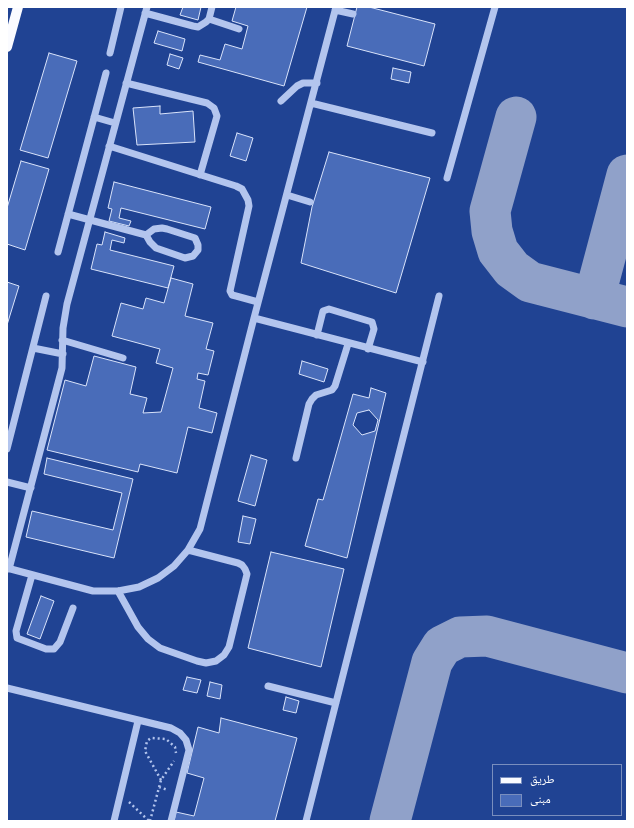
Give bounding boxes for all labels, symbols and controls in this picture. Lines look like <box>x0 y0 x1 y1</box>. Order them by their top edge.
legend <box>492 764 622 816</box>
text: طريق <box>530 772 555 787</box>
text: مبنى <box>530 792 551 807</box>

